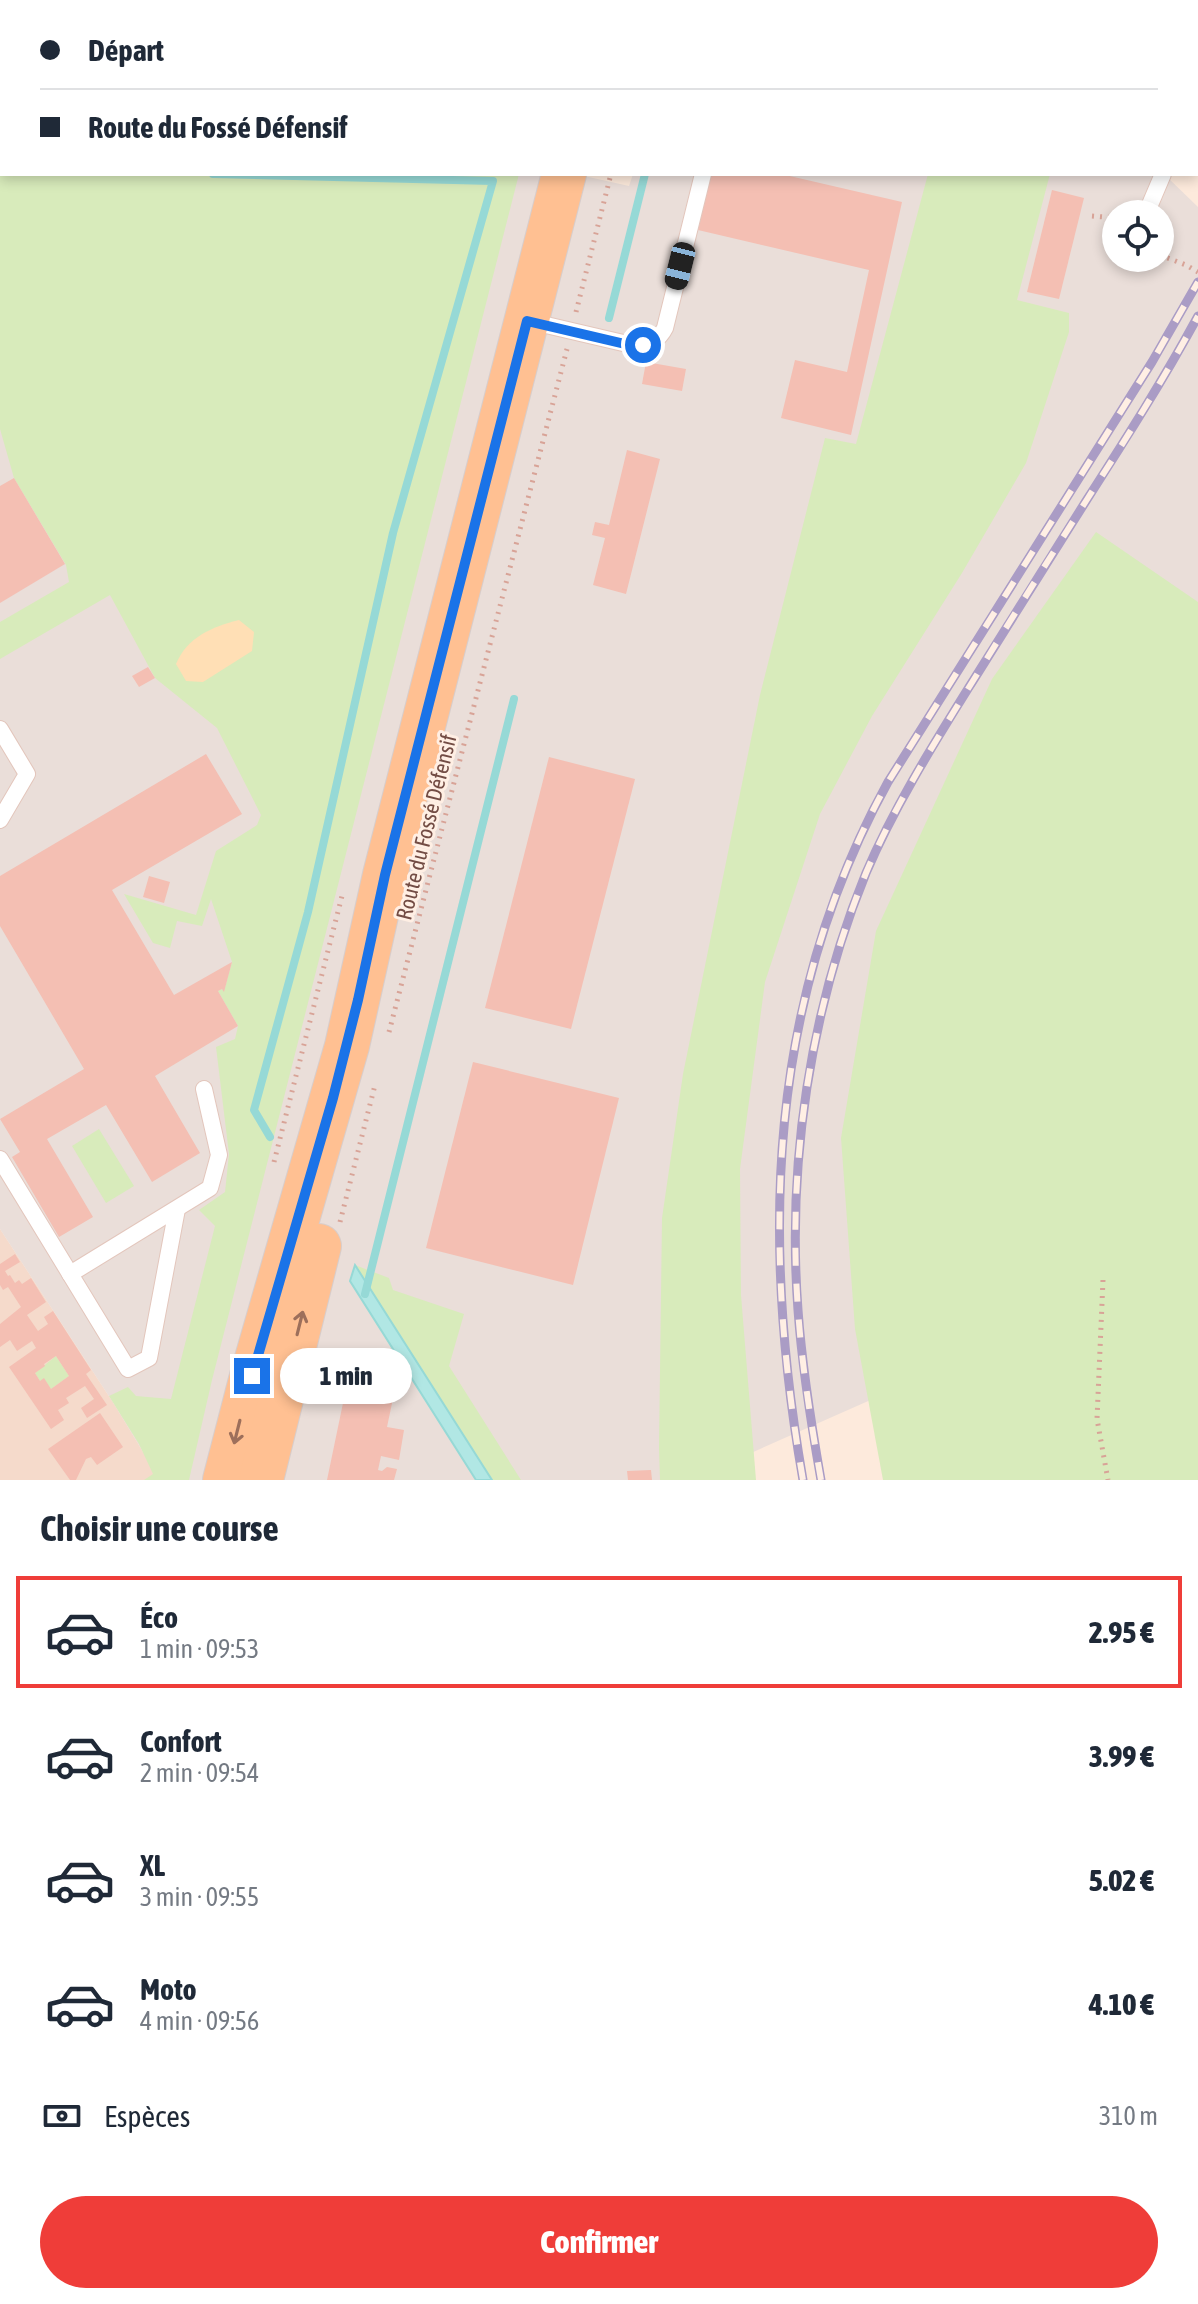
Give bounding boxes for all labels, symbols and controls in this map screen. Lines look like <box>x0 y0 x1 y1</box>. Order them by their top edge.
text: Départ <box>88 33 164 67</box>
text: Route du Fossé Défensif <box>88 110 348 144</box>
map controls <box>1102 200 1174 272</box>
button: locate <box>1102 200 1174 272</box>
car <box>663 240 697 292</box>
route start <box>625 327 661 363</box>
street label: Route du Fossé Défensif <box>390 731 462 923</box>
one-way arrow <box>293 1310 308 1336</box>
callout: 1 min <box>280 1348 412 1404</box>
route end <box>234 1358 270 1394</box>
text: 1 min <box>319 1361 373 1391</box>
one-way arrow <box>229 1418 244 1444</box>
text: Choisir une course <box>40 1507 279 1549</box>
icon: car <box>44 1596 116 1668</box>
text: Éco <box>140 1600 178 1634</box>
text: 2.95 € <box>1089 1615 1154 1649</box>
text: 1 min · 09:53 <box>140 1634 259 1664</box>
icon: car <box>44 1720 116 1792</box>
text: Confort <box>140 1724 222 1758</box>
text: 3.99 € <box>1089 1739 1154 1773</box>
text: 2 min · 09:54 <box>140 1758 259 1788</box>
icon: car <box>44 1844 116 1916</box>
text: XL <box>140 1848 165 1882</box>
text: 5.02 € <box>1089 1863 1154 1897</box>
text: 3 min · 09:55 <box>140 1882 259 1912</box>
icon: car <box>44 1968 116 2040</box>
text: Moto <box>140 1972 197 2006</box>
text: 4.10 € <box>1089 1987 1154 2021</box>
text: 4 min · 09:56 <box>140 2006 259 2036</box>
icon: cash <box>40 2094 84 2138</box>
text: Espèces <box>104 2099 190 2133</box>
text: 310 m <box>1099 2101 1158 2131</box>
button: Confirmer <box>40 2196 1158 2288</box>

